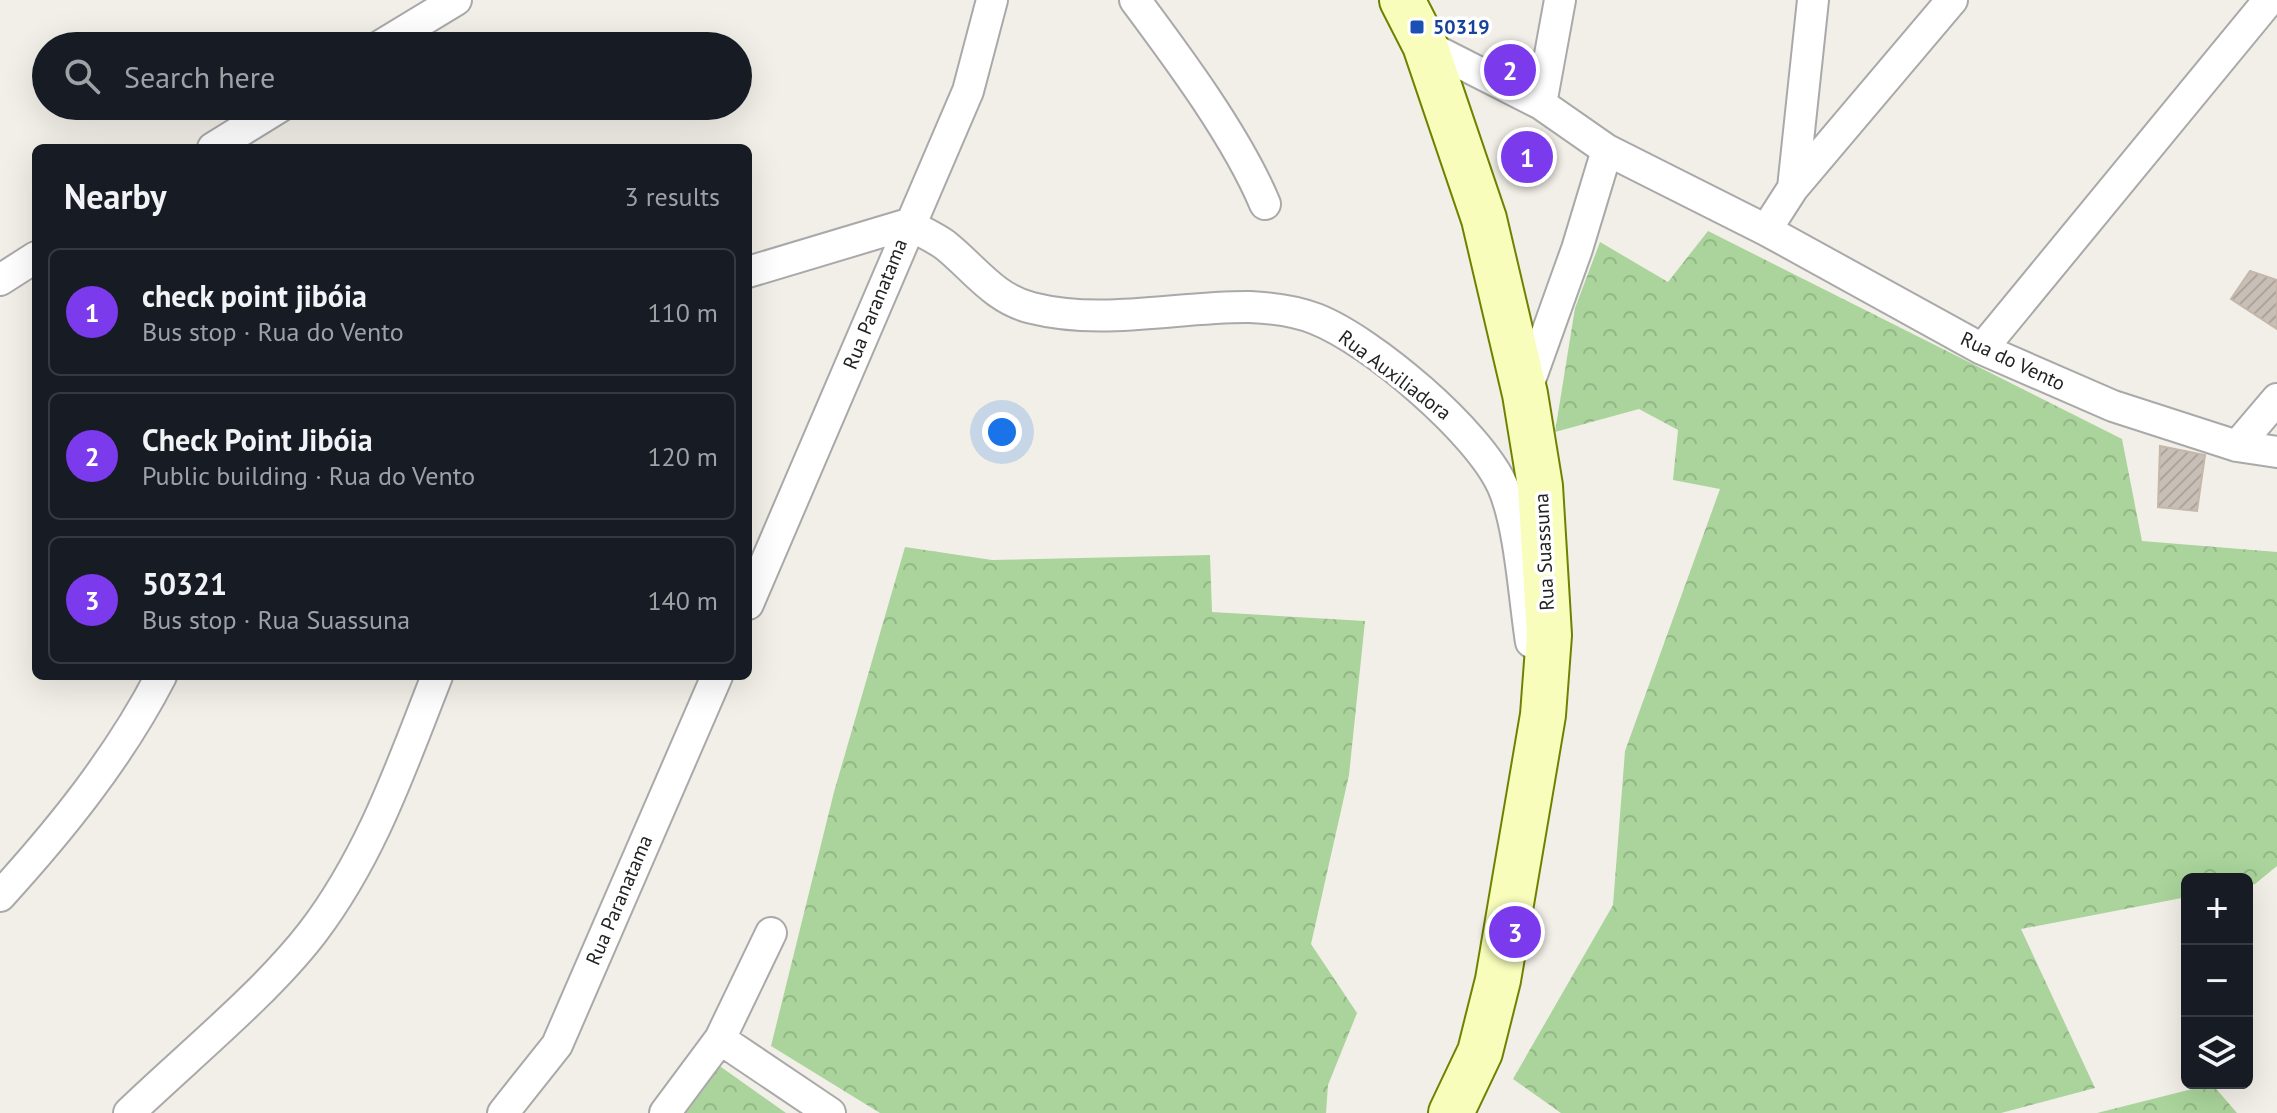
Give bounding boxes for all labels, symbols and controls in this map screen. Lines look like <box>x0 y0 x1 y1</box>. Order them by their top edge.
place label: 50319 <box>1433 14 1490 40</box>
marker: 50319 <box>1408 18 1426 36</box>
search box <box>32 32 752 120</box>
pin: 2 <box>1484 40 1536 100</box>
icon: search <box>60 54 104 98</box>
text: Search here <box>124 57 275 96</box>
pin: 1 <box>1501 127 1553 187</box>
text: Nearby <box>64 174 166 218</box>
text: 3 results <box>625 180 720 213</box>
street label: Rua Paranatama <box>837 235 913 373</box>
text: check point jibóia <box>142 276 367 315</box>
text: 1 <box>85 296 99 329</box>
text: 110 m <box>647 296 718 329</box>
text: Bus stop · Rua do Vento <box>142 315 404 348</box>
street label: Rua Auxiliadora <box>1333 324 1457 426</box>
street label: Rua do Vento <box>1957 325 2069 397</box>
your location <box>982 412 1022 452</box>
text: Check Point Jibóia <box>142 420 373 459</box>
text: 2 <box>85 440 99 473</box>
text: 120 m <box>647 440 718 473</box>
text: Public building · Rua do Vento <box>142 459 475 492</box>
street label: Rua Suassuna <box>1528 493 1560 611</box>
text: 50321 <box>142 564 227 603</box>
text: 3 <box>85 584 99 617</box>
text: 140 m <box>647 584 718 617</box>
text: Bus stop · Rua Suassuna <box>142 603 410 636</box>
street label: Rua Paranatama <box>580 831 658 969</box>
map controls <box>2181 873 2253 1089</box>
button: + <box>2181 873 2253 945</box>
pin: 3 <box>1489 902 1541 962</box>
button: − <box>2181 945 2253 1017</box>
button: layers <box>2181 1017 2253 1089</box>

